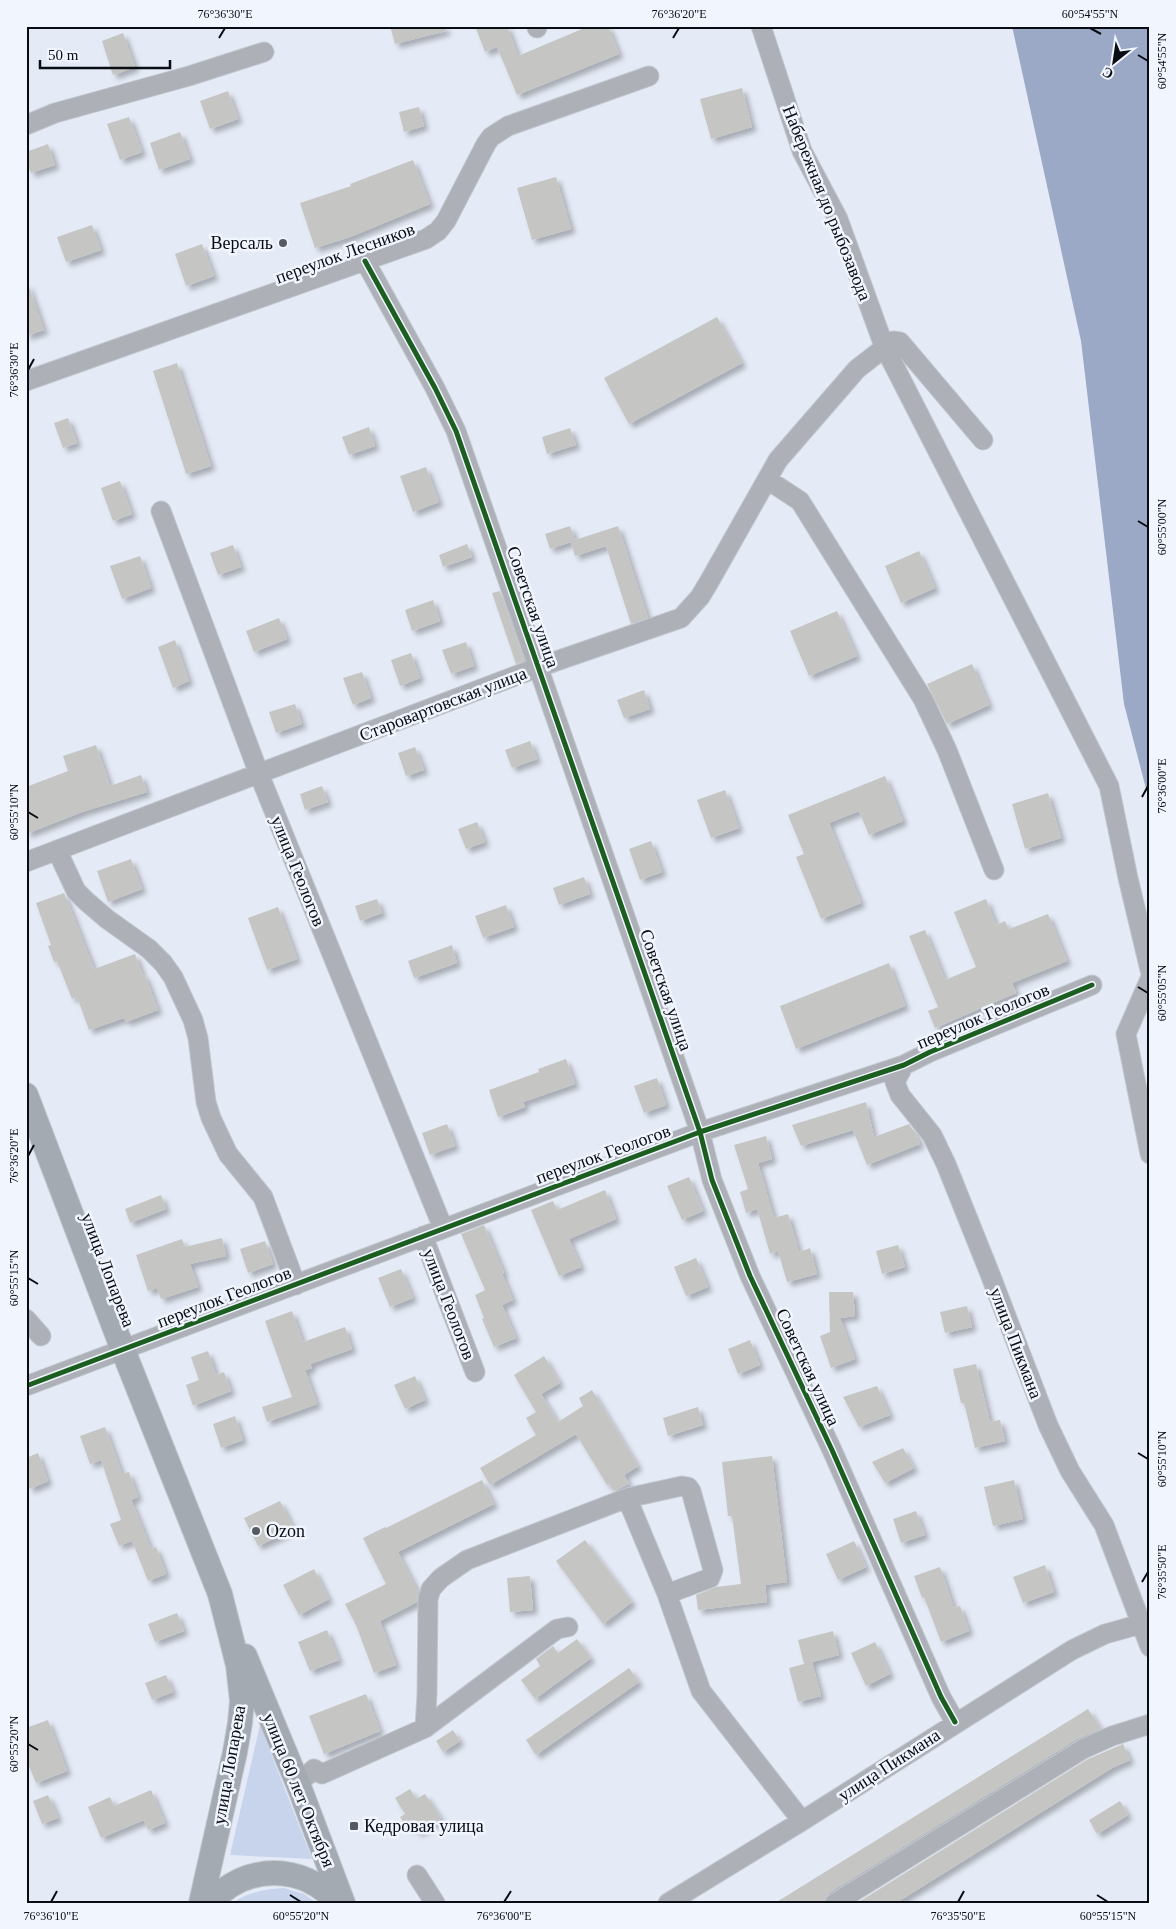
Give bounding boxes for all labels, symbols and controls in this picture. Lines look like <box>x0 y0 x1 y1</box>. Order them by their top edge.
text: 76°36'30"E <box>197 7 253 21</box>
text: 76°36'20"E <box>651 7 707 21</box>
text: 60°54'55"N <box>1062 7 1119 21</box>
text: 60°54'55"N <box>1155 32 1169 89</box>
scale bar <box>40 38 170 70</box>
north arrow <box>1088 38 1138 88</box>
text: 50 m <box>48 47 79 63</box>
text: С <box>1100 64 1116 82</box>
street label: Набережная до рыбозавода <box>779 102 875 304</box>
street label: переулок Лесников <box>273 219 417 287</box>
place label: Версаль <box>210 233 273 253</box>
marker: Версаль <box>277 237 289 249</box>
text: 76°36'30"E <box>7 342 21 398</box>
text: 60°55'00"N <box>1155 498 1169 555</box>
street label: Советская улица <box>503 544 563 670</box>
street label: Старовартовская улица <box>357 663 529 745</box>
text: 76°36'00"E <box>1155 758 1169 814</box>
text: 60°55'10"N <box>7 783 21 840</box>
street label: улица Геологов <box>267 813 329 929</box>
street label: Советская улица <box>636 927 696 1053</box>
text: 60°55'05"N <box>1155 964 1169 1021</box>
street label: переулок Геологов <box>914 979 1052 1053</box>
street label: переулок Геологов <box>533 1120 673 1188</box>
text: 76°36'20"E <box>7 1128 21 1184</box>
street label: улица Лопарева <box>77 1210 139 1330</box>
street label: улица Геологов <box>419 1246 479 1362</box>
text: 60°55'15"N <box>7 1249 21 1306</box>
street label: переулок Геологов <box>154 1262 294 1332</box>
street label: улица Пикмана <box>986 1285 1046 1401</box>
street label: Советская улица <box>772 1305 844 1429</box>
text: 60°55'10"N <box>1155 1430 1169 1487</box>
place label: Ozon <box>266 1521 305 1541</box>
marker: Ozon <box>250 1525 262 1537</box>
text: 76°35'50"E <box>1155 1544 1169 1600</box>
street label: улица Лопарева <box>209 1704 249 1826</box>
street label: улица 60 лет Октября <box>259 1710 339 1870</box>
text: 60°55'20"N <box>7 1715 21 1772</box>
street label: улица Пикмана <box>834 1725 944 1805</box>
place label: Кедровая улица <box>364 1816 484 1836</box>
marker: Кедровая улица <box>348 1820 360 1832</box>
text: 76°36'10"E <box>23 1909 79 1923</box>
text: 60°55'20"N <box>273 1909 330 1923</box>
text: 76°36'00"E <box>476 1909 532 1923</box>
text: 76°35'50"E <box>930 1909 986 1923</box>
text: 60°55'15"N <box>1080 1909 1137 1923</box>

